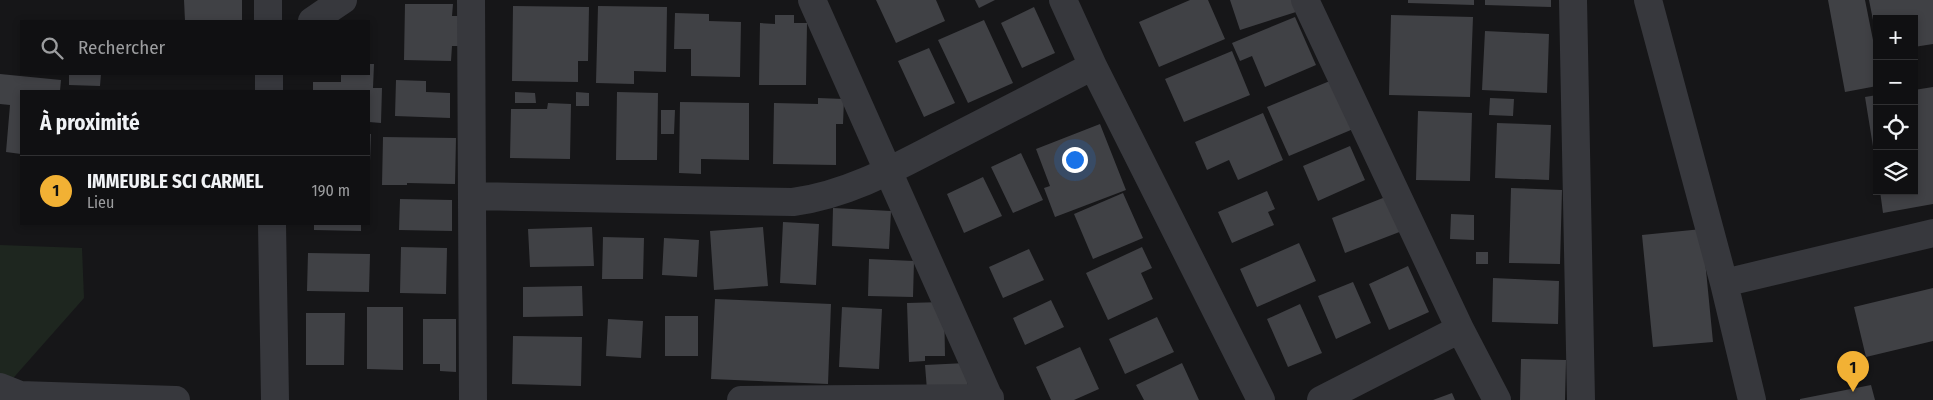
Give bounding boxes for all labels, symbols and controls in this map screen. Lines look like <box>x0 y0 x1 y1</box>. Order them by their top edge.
map controls <box>1873 15 1918 195</box>
button: + <box>1873 15 1918 60</box>
search box <box>20 20 370 75</box>
icon: search <box>38 34 66 62</box>
text: Rechercher <box>78 36 165 59</box>
button: − <box>1873 60 1918 105</box>
button: locate <box>1873 105 1918 150</box>
text: À proximité <box>40 110 140 136</box>
your location <box>1062 147 1088 173</box>
button: layers <box>1873 150 1918 195</box>
text: IMMEUBLE SCI CARMEL <box>87 170 263 193</box>
text: 1 <box>53 181 59 200</box>
text: 190 m <box>312 181 350 200</box>
text: Lieu <box>87 193 114 212</box>
pin: 1 <box>1837 351 1869 392</box>

